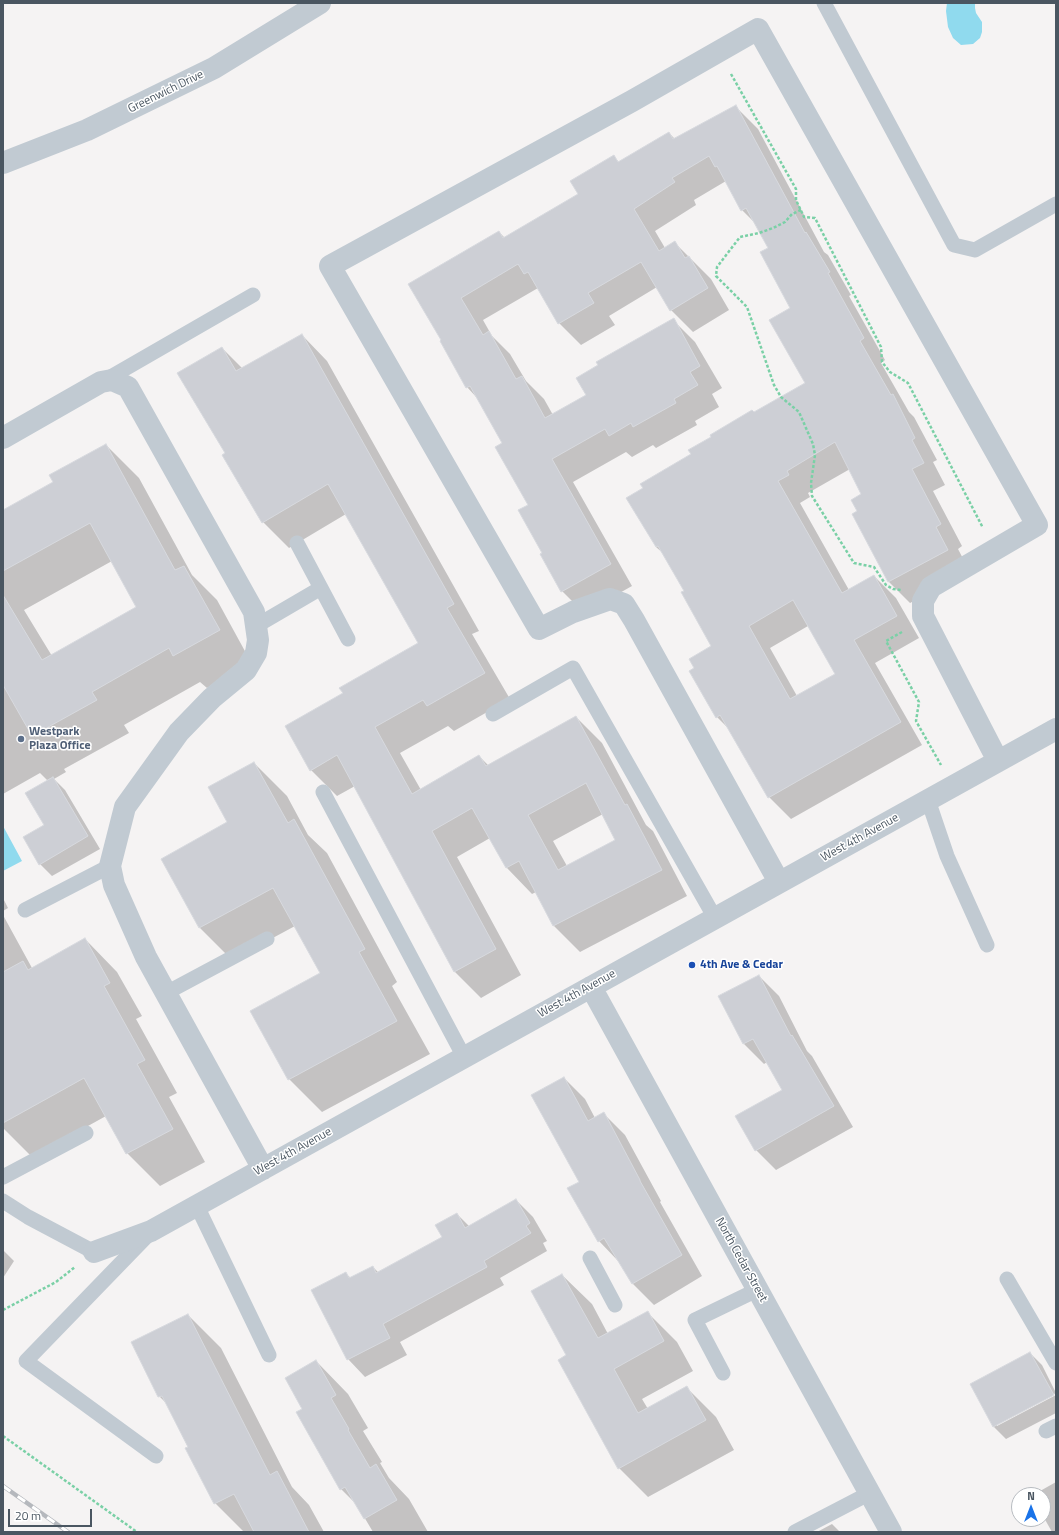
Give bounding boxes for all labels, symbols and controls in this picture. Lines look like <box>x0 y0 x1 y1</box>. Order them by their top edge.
street label: Greenwich Drive <box>126 67 206 117</box>
place label: Westpark Plaza Office <box>29 725 91 753</box>
marker: Westpark Plaza Office <box>16 734 26 744</box>
street label: West 4th Avenue <box>819 811 901 865</box>
place label: 4th Ave & Cedar <box>700 958 783 972</box>
marker: 4th Ave & Cedar <box>687 960 697 970</box>
street label: West 4th Avenue <box>536 967 618 1021</box>
street label: West 4th Avenue <box>252 1125 334 1179</box>
street label: North Cedar Street <box>712 1215 770 1305</box>
north arrow <box>1011 1487 1051 1527</box>
text: N <box>1027 1488 1035 1504</box>
scale bar <box>10 1501 94 1527</box>
text: 20 m <box>15 1506 41 1525</box>

